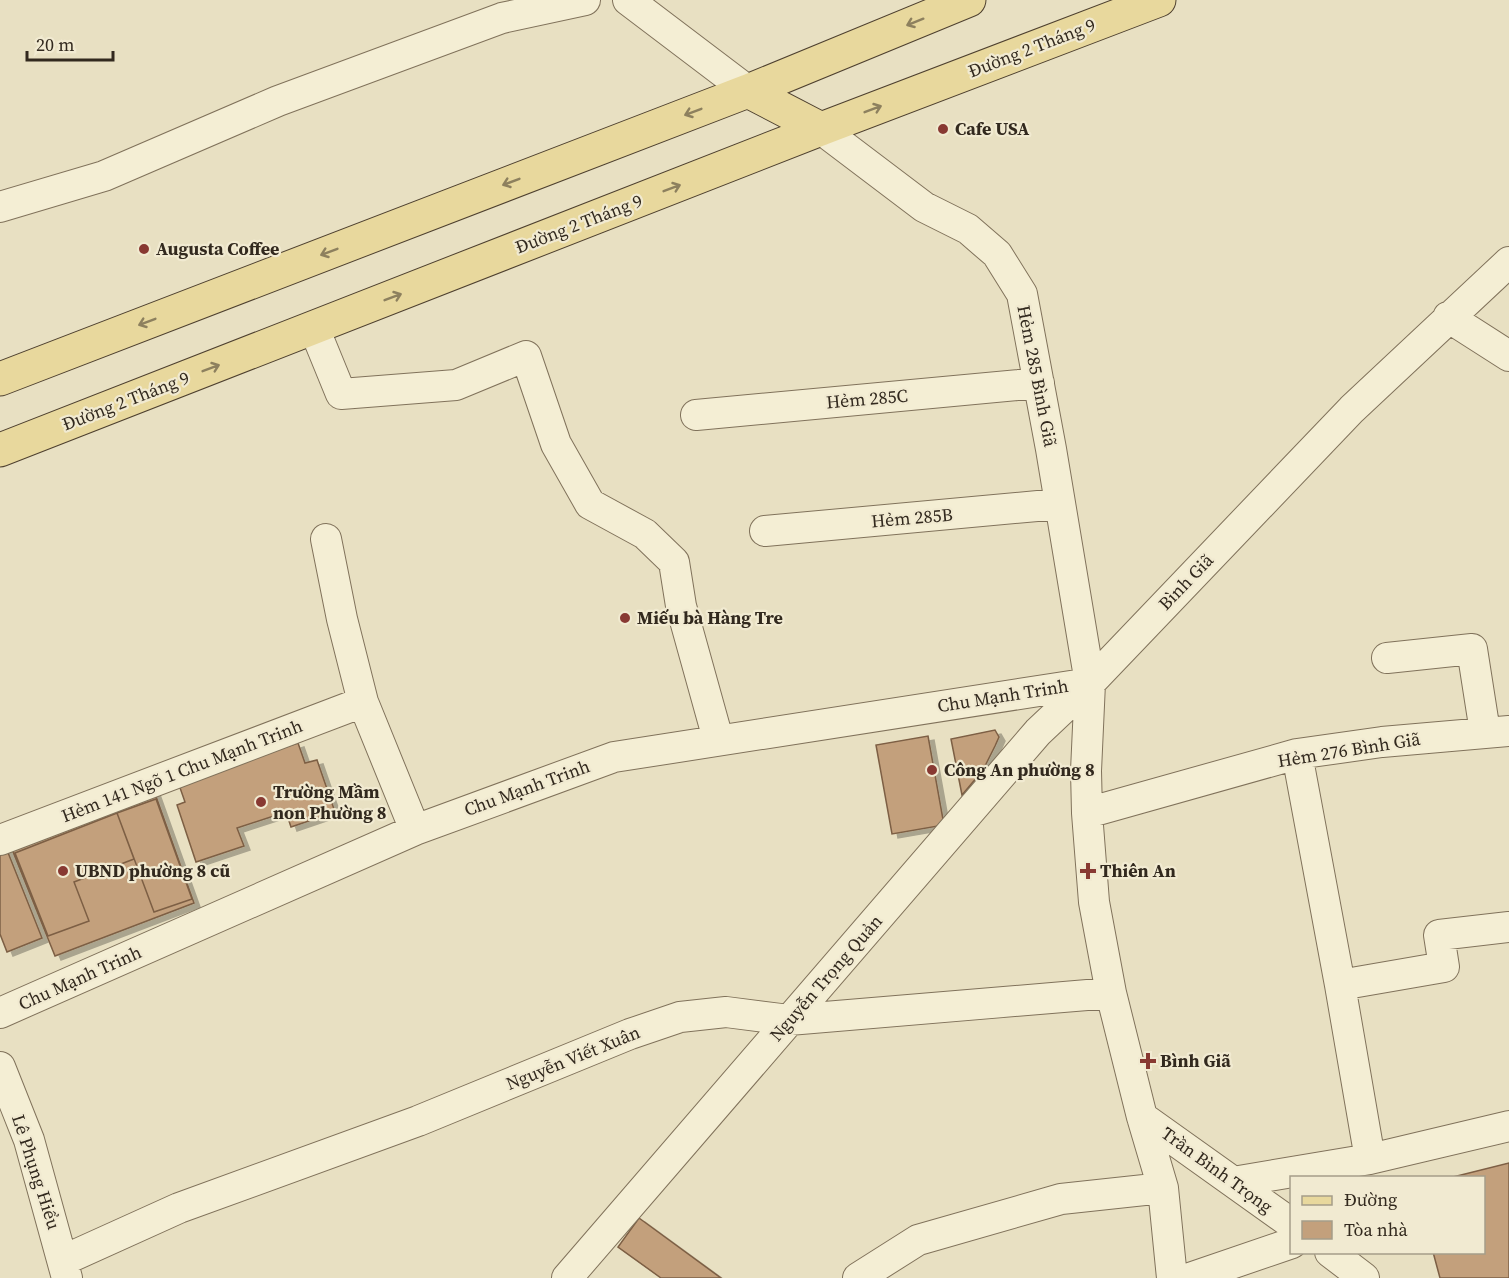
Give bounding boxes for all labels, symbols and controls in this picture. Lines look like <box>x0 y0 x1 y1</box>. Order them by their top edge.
street label: Đường 2 Tháng 9 <box>965 12 1099 83</box>
one-way arrow <box>906 17 924 28</box>
scale bar <box>27 24 112 62</box>
text: 20 m <box>36 32 74 57</box>
one-way arrow <box>863 103 882 114</box>
one-way arrow <box>685 108 703 119</box>
place label: Cafe USA <box>955 116 1030 141</box>
marker: Cafe USA <box>936 122 950 136</box>
one-way arrow <box>503 178 521 189</box>
one-way arrow <box>662 181 681 192</box>
street label: Đường 2 Tháng 9 <box>512 188 646 259</box>
place label: Augusta Coffee <box>156 236 279 261</box>
marker: Augusta Coffee <box>137 242 151 256</box>
one-way arrow <box>321 248 339 259</box>
one-way arrow <box>383 291 402 302</box>
street label: Hẻm 285 Bình Giã <box>1011 303 1064 450</box>
one-way arrow <box>139 318 157 329</box>
one-way arrow <box>201 362 220 373</box>
street label: Đường 2 Tháng 9 <box>59 365 193 436</box>
street label: Hẻm 285C <box>825 382 909 415</box>
street label: Hẻm 285B <box>870 501 954 534</box>
street label: Bình Giã <box>1153 547 1219 615</box>
place label: Miếu bà Hàng Tre <box>637 605 783 630</box>
marker: Miếu bà Hàng Tre <box>618 611 632 625</box>
street label: Chu Mạnh Trinh <box>936 673 1070 718</box>
street label: Hẻm 141 Ngõ 1 Chu Mạnh Trinh <box>58 713 306 828</box>
street label: Hẻm 276 Bình Giã <box>1276 726 1423 773</box>
street label: Chu Mạnh Trinh <box>460 753 593 822</box>
place label: Công An phường 8 <box>944 757 1095 782</box>
marker: Công An phường 8 <box>925 763 939 777</box>
place label: Trường Mầm non Phường 8 <box>273 779 387 825</box>
marker: Trường Mầm non Phường 8 <box>254 795 268 809</box>
place label: UBND phường 8 cũ <box>75 858 230 883</box>
place label: Thiên An <box>1100 858 1176 883</box>
marker: UBND phường 8 cũ <box>56 864 70 878</box>
marker: Thiên An <box>1081 864 1095 878</box>
street label: Nguyễn Trọng Quản <box>764 909 888 1046</box>
street label: Chu Mạnh Trinh <box>14 939 145 1016</box>
street label: Nguyễn Viết Xuân <box>502 1019 644 1096</box>
place label: Bình Giã <box>1160 1048 1231 1073</box>
marker: Bình Giã <box>1141 1054 1155 1068</box>
street label: Lê Phụng Hiểu <box>6 1111 67 1233</box>
street label: Trần Bình Trọng <box>1157 1121 1278 1219</box>
legend <box>1290 1176 1485 1254</box>
text: Đường <box>1344 1187 1397 1212</box>
text: Tòa nhà <box>1344 1217 1409 1242</box>

